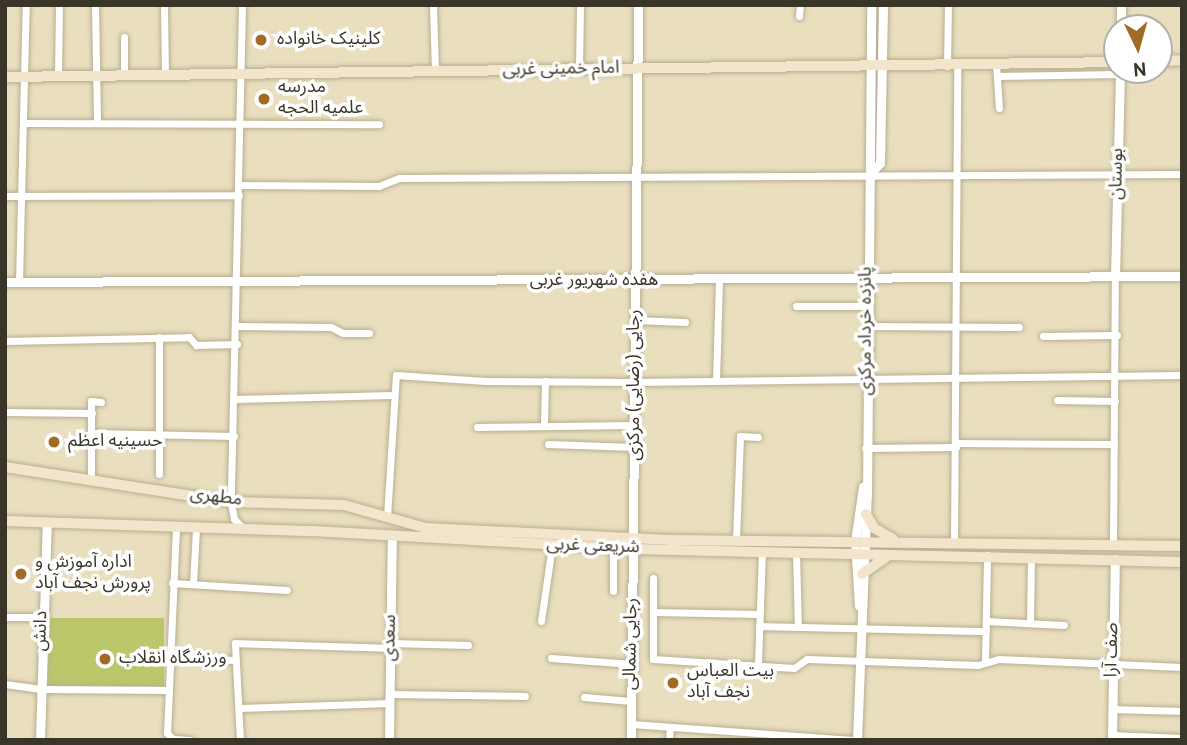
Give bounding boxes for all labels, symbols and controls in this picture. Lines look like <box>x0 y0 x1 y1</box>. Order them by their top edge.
north arrow <box>1103 14 1173 84</box>
place label: کلینیک خانواده <box>277 29 381 51</box>
marker: کلینیک خانواده <box>251 30 271 50</box>
text: N <box>1132 55 1148 80</box>
street label: امام خمینی غربی <box>502 58 620 82</box>
place label: مدرسه علمیه الحجه <box>278 78 363 120</box>
marker: مدرسه علمیه الحجه <box>256 91 272 107</box>
street label: بوستان <box>1107 148 1129 200</box>
street label: پانزده خرداد مرکزی <box>856 266 878 396</box>
street label: هفده شهریور غربی <box>530 270 658 292</box>
street label: رجایی (رضایی) مرکزی <box>624 309 646 461</box>
place label: حسینیه اعظم <box>68 431 163 453</box>
marker: حسینیه اعظم <box>46 434 62 450</box>
street label: مطهری <box>189 484 243 512</box>
street label: شریعتی غربی <box>546 535 640 559</box>
place label: اداره آموزش و پرورش نجف آباد <box>35 553 151 596</box>
marker: اداره آموزش و پرورش نجف آباد <box>13 566 29 582</box>
street label: رجایی شمالی <box>620 598 644 690</box>
street label: دانش <box>30 610 54 652</box>
street label: سعدی <box>380 614 402 662</box>
street label: صف آرا <box>1102 622 1124 678</box>
place label: ورزشگاه انقلاب <box>119 648 226 670</box>
marker: ورزشگاه انقلاب <box>97 651 113 667</box>
place label: بیت العباس نجف آباد <box>687 662 774 704</box>
marker: بیت العباس نجف آباد <box>665 675 681 691</box>

